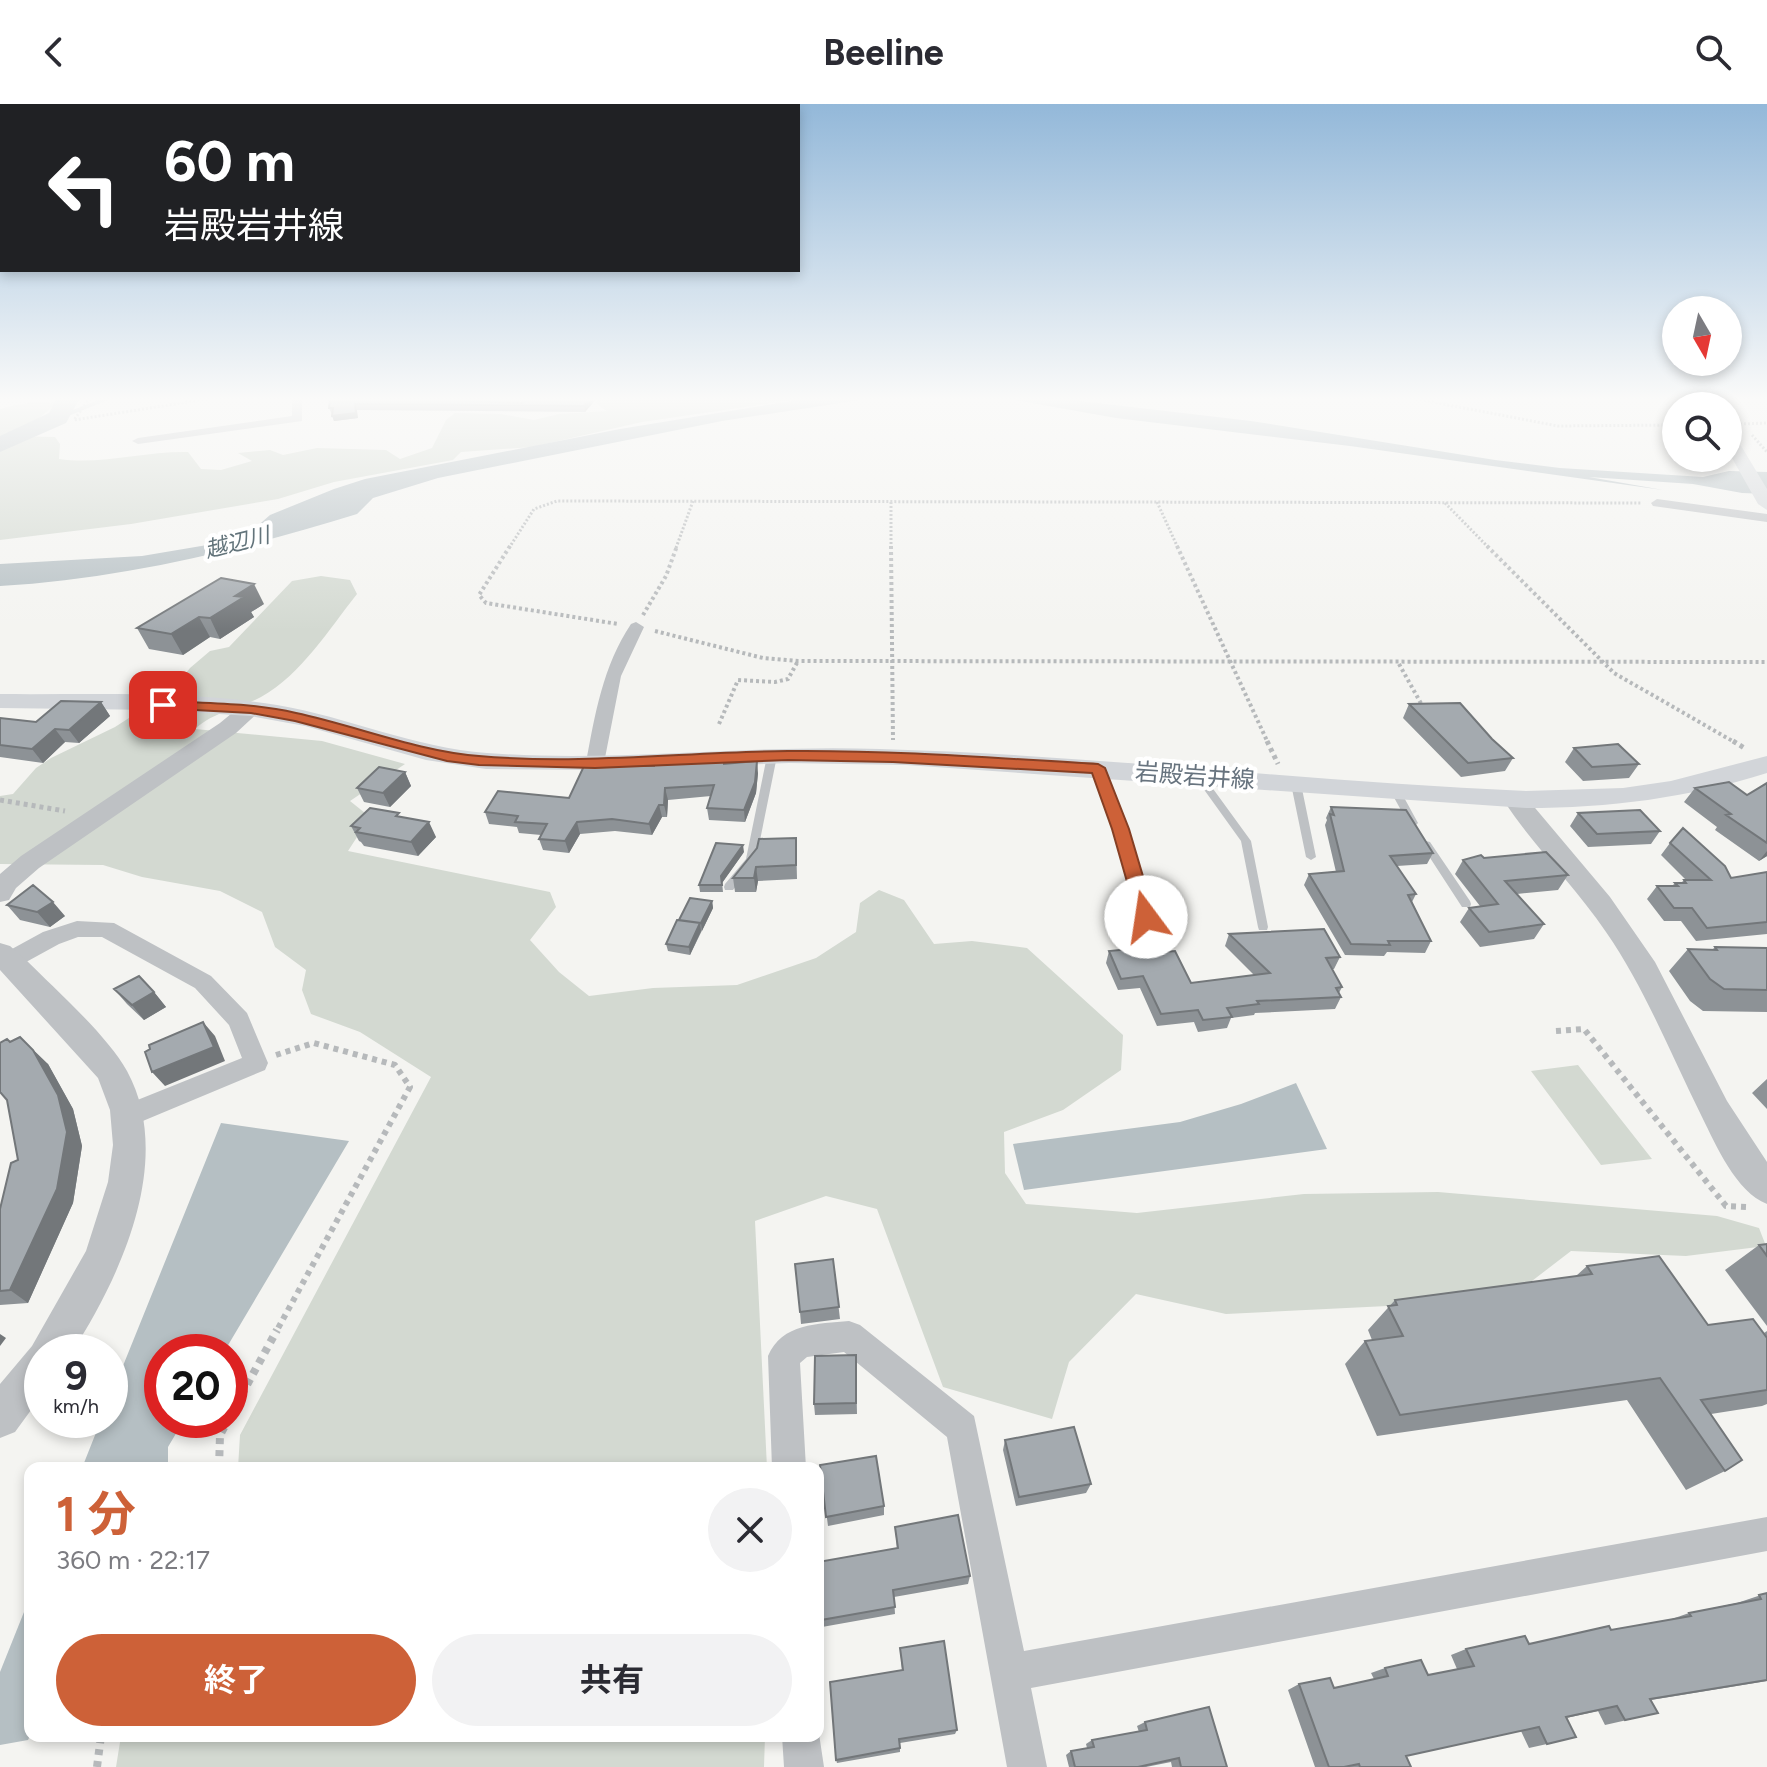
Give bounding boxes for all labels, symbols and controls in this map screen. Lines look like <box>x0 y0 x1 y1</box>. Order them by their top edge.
icon: back <box>32 30 76 74</box>
icon: search <box>1691 30 1735 74</box>
text: Beeline <box>823 31 944 74</box>
text: 60 m <box>164 128 295 195</box>
icon: left <box>32 136 136 240</box>
text: 岩殿岩井線 <box>164 204 344 247</box>
north arrow <box>1662 296 1742 376</box>
map controls <box>1662 296 1742 472</box>
button: search <box>1662 392 1742 472</box>
water label: 越辺川 <box>202 521 274 564</box>
pin <box>129 671 197 739</box>
icon: arrive <box>141 683 185 727</box>
street label: 岩殿岩井線 <box>1134 757 1256 794</box>
position arrow <box>1104 875 1188 959</box>
speed limit sign: 20 <box>144 1334 248 1438</box>
text: 9 <box>64 1352 88 1400</box>
text: km/h <box>53 1394 99 1418</box>
text: 1 分 <box>56 1485 136 1543</box>
button: close <box>708 1488 792 1572</box>
text: 360 m · 22:17 <box>56 1544 210 1576</box>
button: 終了 <box>56 1634 416 1726</box>
button: 共有 <box>432 1634 792 1726</box>

